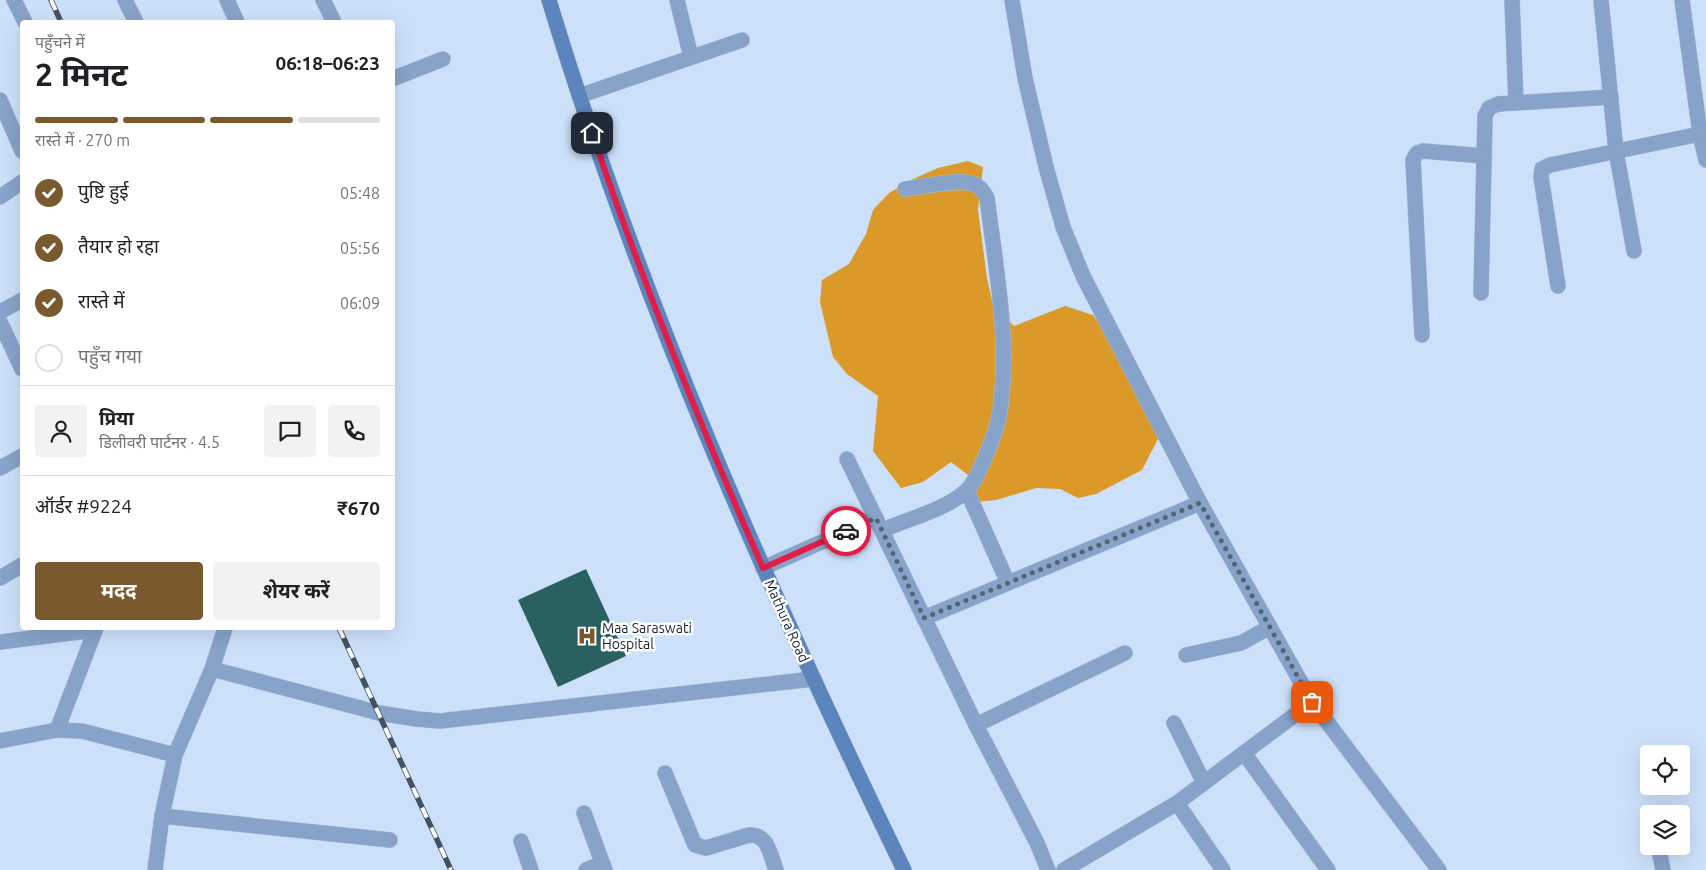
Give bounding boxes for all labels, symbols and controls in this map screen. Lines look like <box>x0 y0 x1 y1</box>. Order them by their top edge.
text: पहुँचने में <box>35 33 85 51</box>
text: 06:18–06:23 <box>275 52 380 74</box>
text: 2 मिनट <box>35 56 128 92</box>
pin <box>571 112 613 154</box>
icon: home <box>578 119 606 147</box>
text: रास्ते में · 270 m <box>35 131 130 149</box>
icon: check <box>35 179 63 207</box>
text: पुष्टि हुई <box>78 180 129 202</box>
text: 05:48 <box>340 184 380 202</box>
icon: check <box>35 234 63 262</box>
text: तैयार हो रहा <box>78 235 159 257</box>
text: 05:56 <box>340 239 380 257</box>
icon: check <box>35 289 63 317</box>
text: रास्ते में <box>78 290 125 312</box>
text: 06:09 <box>340 294 380 312</box>
text: पहुँच गया <box>78 345 142 367</box>
button: person <box>35 405 87 457</box>
button: chat <box>264 405 316 457</box>
button: phone <box>328 405 380 457</box>
text: प्रिया <box>99 407 134 429</box>
text: डिलीवरी पार्टनर · 4.5 <box>99 433 220 451</box>
text: ऑर्डर #9224 <box>35 495 132 517</box>
text: ₹670 <box>337 497 380 519</box>
courier <box>821 506 871 556</box>
icon: car <box>832 517 860 545</box>
button: मदद <box>35 562 203 620</box>
button: शेयर करें <box>213 562 380 620</box>
street label: Mathura Road <box>762 577 812 665</box>
place label: Maa Saraswati Hospital <box>602 620 692 652</box>
hospital icon: Maa Saraswati Hospital <box>576 625 598 647</box>
pin <box>1291 681 1333 723</box>
icon: bag <box>1298 688 1326 716</box>
map controls <box>1640 745 1690 855</box>
button: locate <box>1640 745 1690 795</box>
button: layers <box>1640 805 1690 855</box>

